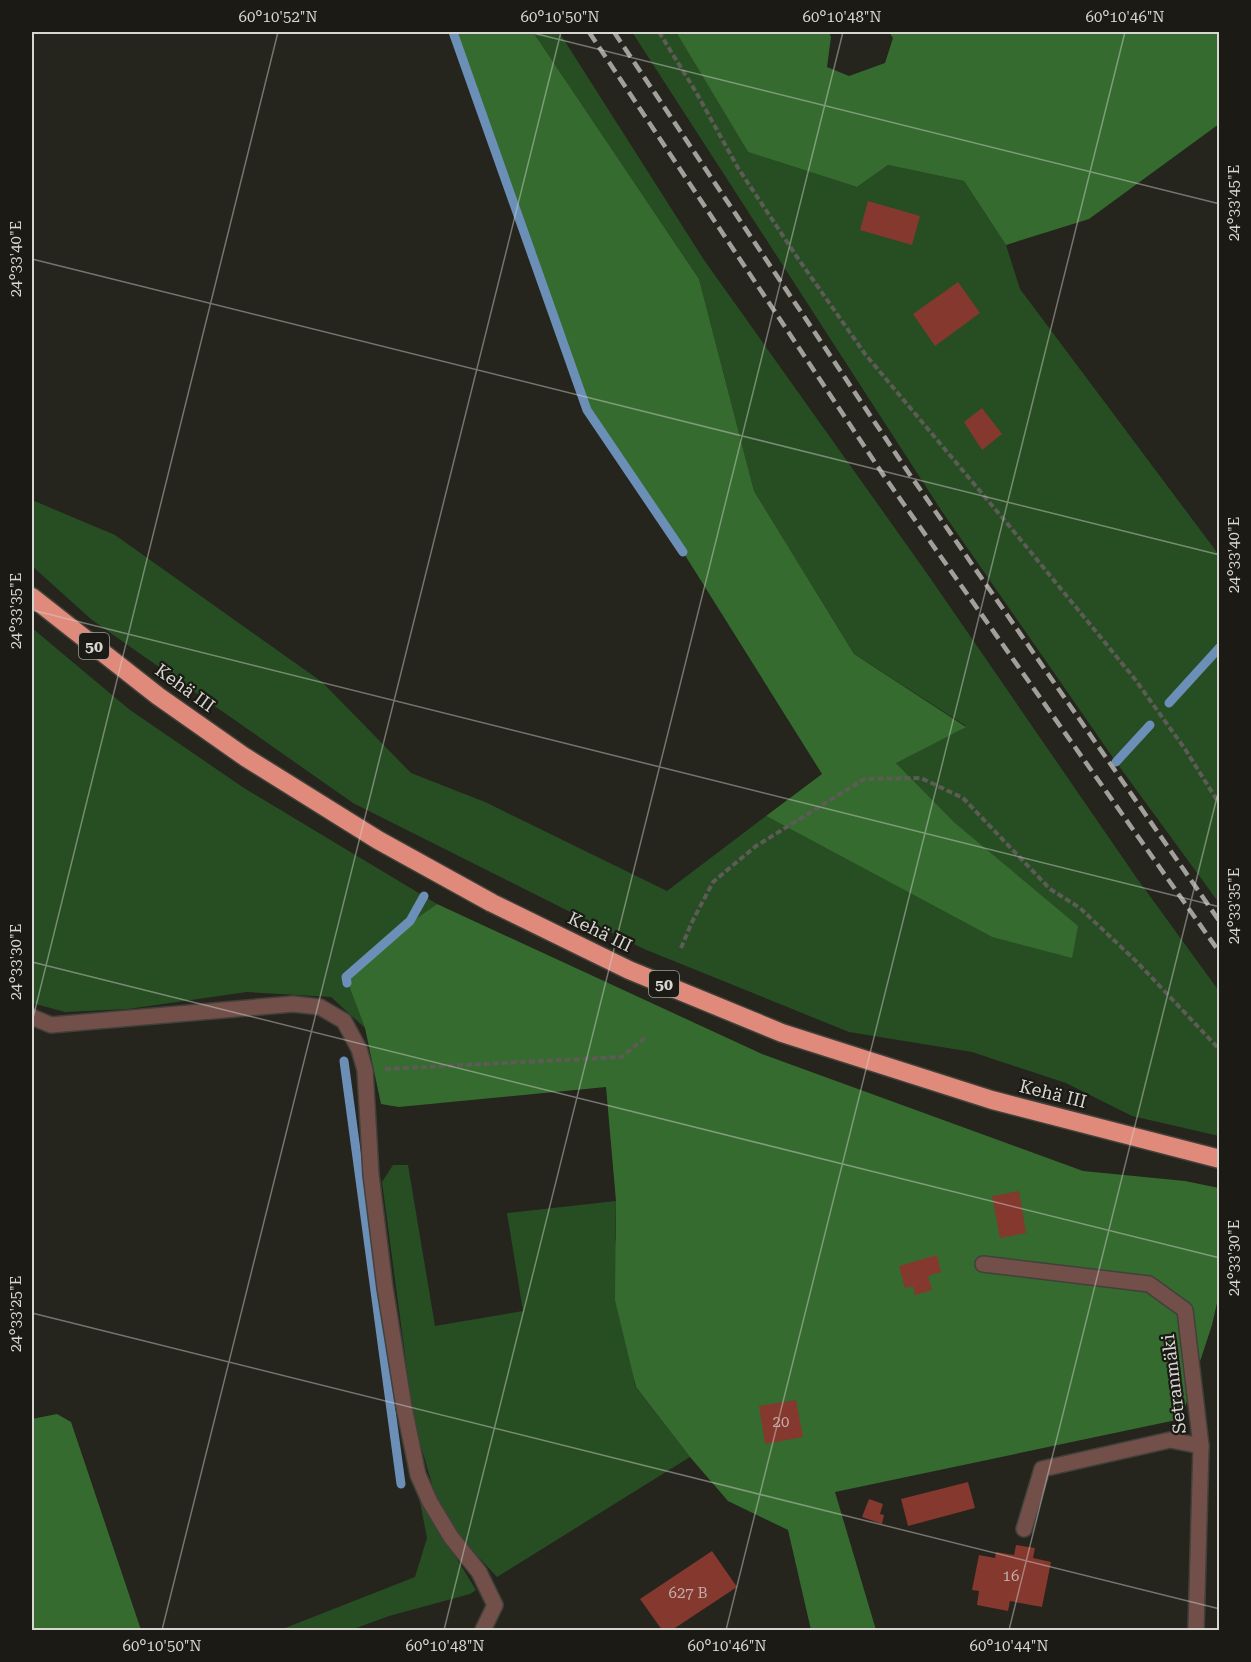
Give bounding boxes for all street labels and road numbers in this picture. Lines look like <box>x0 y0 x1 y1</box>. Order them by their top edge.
road number: 50 <box>79 633 109 659</box>
street label: Kehä III <box>151 659 219 716</box>
street label: Kehä III <box>565 907 636 956</box>
road number: 50 <box>649 971 679 997</box>
street label: Kehä III <box>1017 1075 1089 1112</box>
street label: Setranmäki <box>1157 1333 1190 1435</box>

